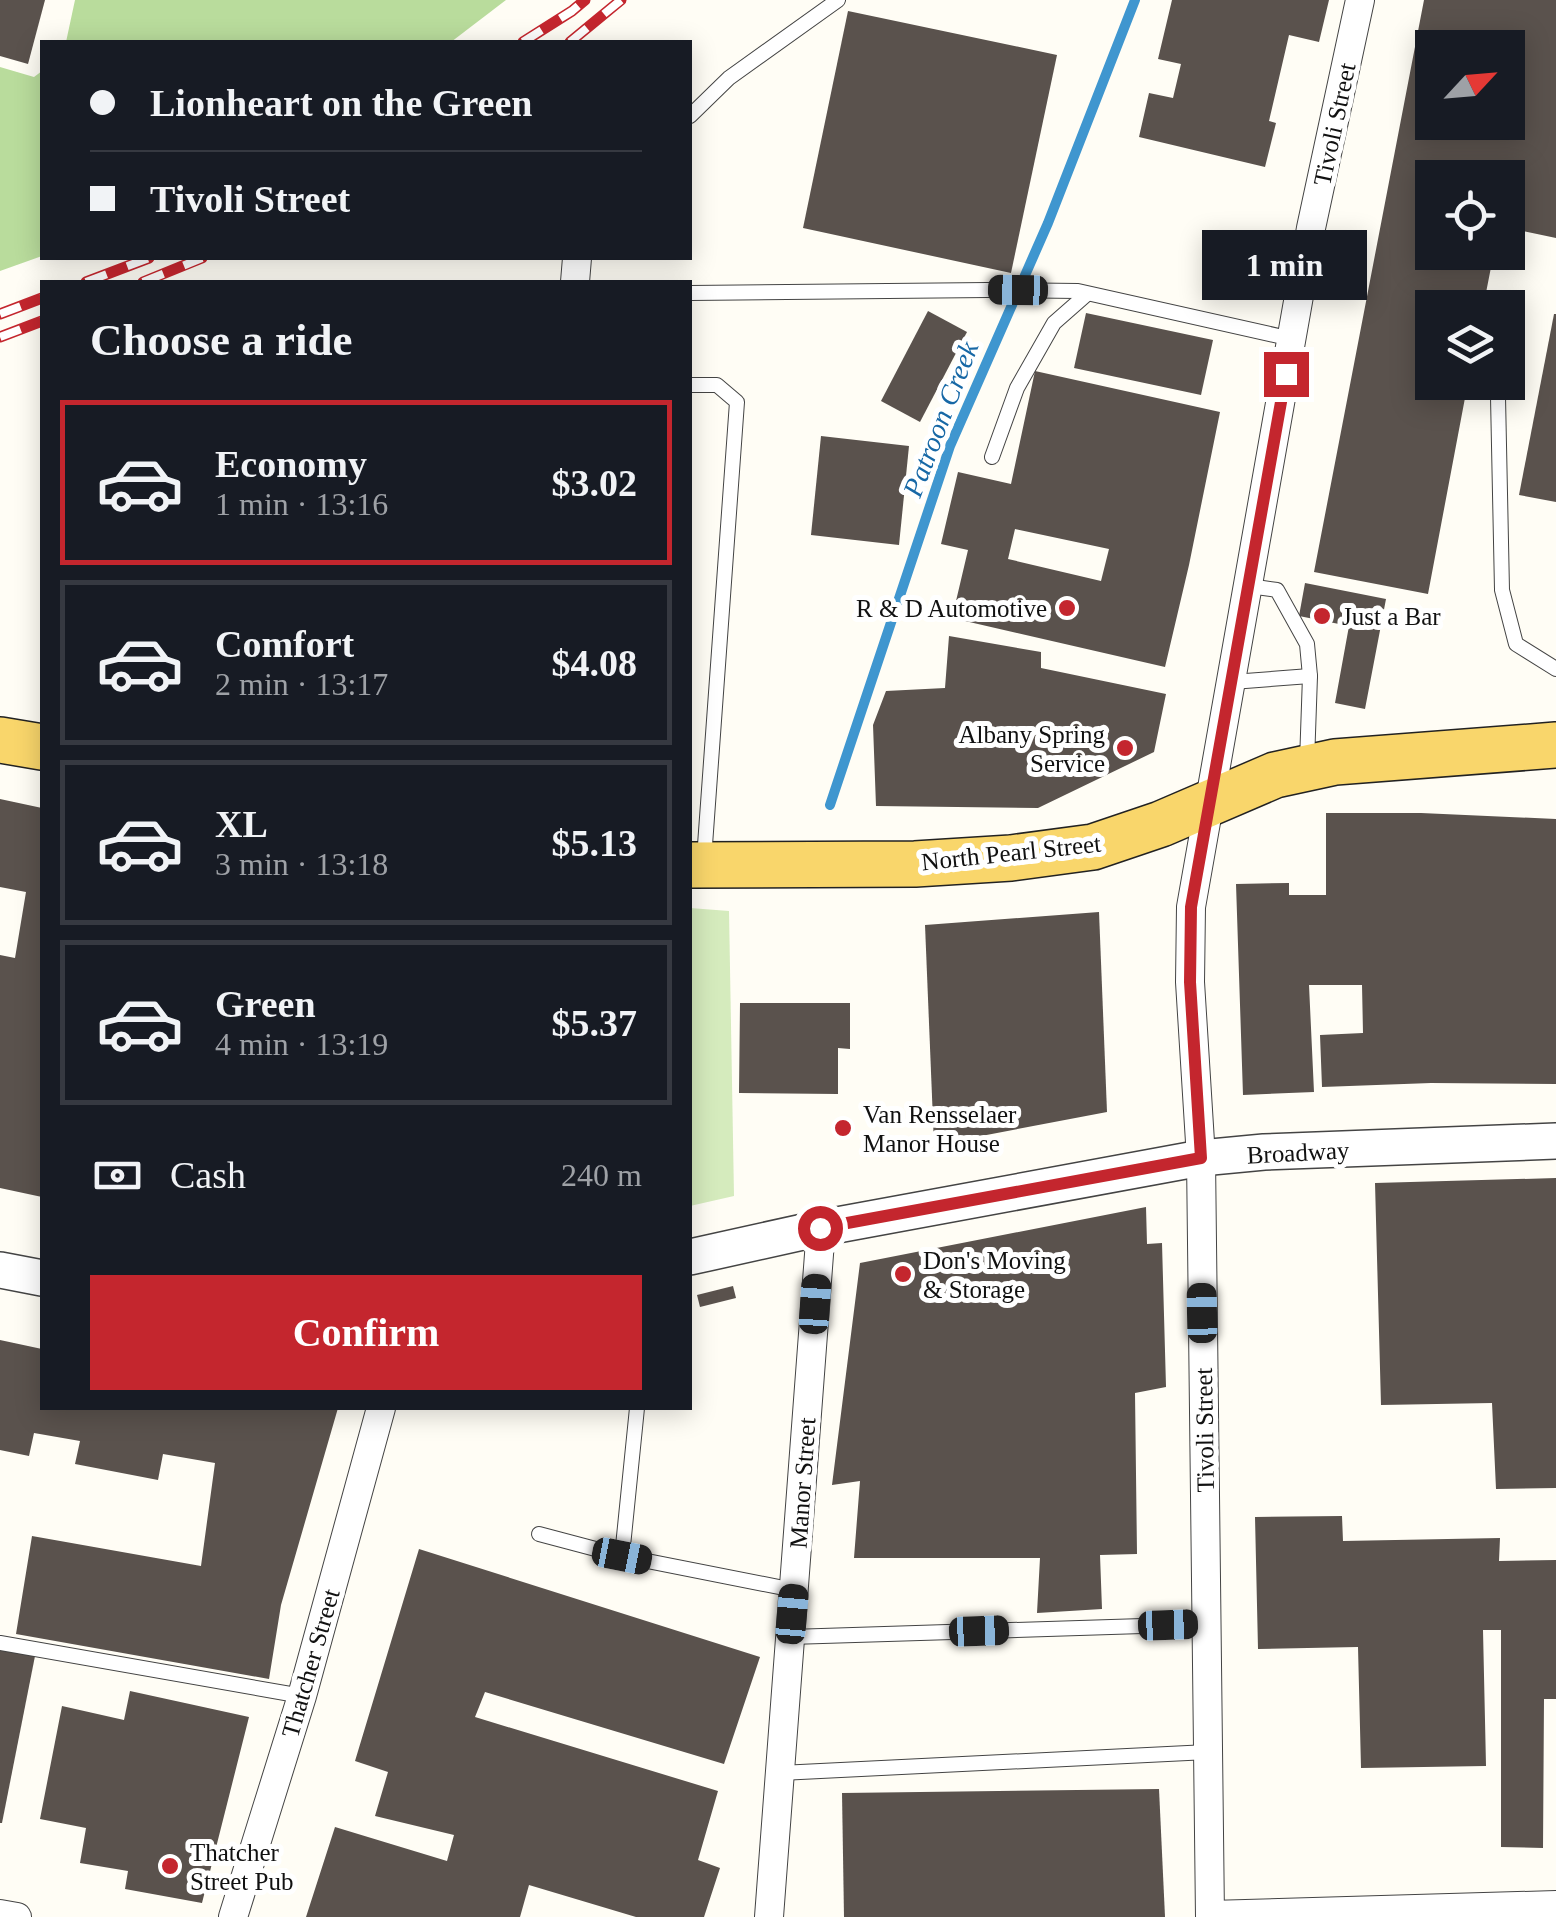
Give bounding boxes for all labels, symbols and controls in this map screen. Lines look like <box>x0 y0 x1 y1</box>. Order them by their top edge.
north arrow <box>1415 30 1525 140</box>
map controls <box>1415 30 1525 400</box>
street label: Tivoli Street <box>1308 60 1361 188</box>
text: Lionheart on the Green <box>150 82 532 124</box>
button: locate <box>1415 160 1525 270</box>
text: Tivoli Street <box>150 178 350 220</box>
callout: 1 min <box>1204 229 1368 299</box>
text: 1 min <box>1246 247 1323 283</box>
car <box>988 274 1048 306</box>
button: layers <box>1415 290 1525 400</box>
text: Choose a ride <box>90 315 353 365</box>
water label: Patroon Creek <box>896 337 984 502</box>
route end <box>1264 352 1309 397</box>
icon: car <box>95 438 185 528</box>
text: Economy <box>215 443 367 485</box>
text: $3.02 <box>552 462 637 504</box>
text: 1 min · 13:16 <box>215 486 388 522</box>
place label: R & D Automotive <box>856 595 1047 622</box>
marker: R & D Automotive <box>1056 597 1078 619</box>
place label: Just a Bar <box>1342 603 1441 630</box>
marker: Just a Bar <box>1311 605 1333 627</box>
icon: car <box>95 618 185 708</box>
text: Comfort <box>215 623 354 665</box>
text: $4.08 <box>552 642 637 684</box>
text: 2 min · 13:17 <box>215 666 388 702</box>
place label: Albany Spring Service <box>958 721 1105 777</box>
marker: Albany Spring Service <box>1114 737 1136 759</box>
icon: car <box>95 798 185 888</box>
text: XL <box>215 803 268 845</box>
text: $5.13 <box>552 822 637 864</box>
street label: North Pearl Street <box>920 830 1102 875</box>
text: 3 min · 13:18 <box>215 846 388 882</box>
icon: car <box>95 978 185 1068</box>
text: Green <box>215 983 316 1025</box>
text: $5.37 <box>552 1002 637 1044</box>
text: 4 min · 13:19 <box>215 1026 388 1062</box>
place label: Van Rensselaer Manor House <box>863 1101 1017 1157</box>
marker: Van Rensselaer Manor House <box>832 1117 854 1139</box>
street label: Broadway <box>1246 1136 1351 1169</box>
icon: cash <box>90 1148 145 1203</box>
text: Cash <box>170 1154 246 1196</box>
text: 240 m <box>561 1157 642 1193</box>
route start <box>798 1206 843 1251</box>
place label: Don's Moving & Storage <box>923 1247 1066 1303</box>
marker: Don's Moving & Storage <box>892 1263 914 1285</box>
car <box>798 1273 832 1335</box>
button: Confirm <box>90 1275 642 1390</box>
car <box>1186 1283 1218 1343</box>
street label: Tivoli Street <box>1190 1367 1219 1493</box>
street label: Manor Street <box>784 1417 821 1549</box>
car <box>590 1536 654 1576</box>
car <box>774 1583 810 1645</box>
street label: Thatcher Street <box>276 1586 345 1741</box>
car <box>1137 1609 1199 1641</box>
car <box>948 1615 1010 1647</box>
place label: Thatcher Street Pub <box>190 1839 293 1895</box>
marker: Thatcher Street Pub <box>159 1855 181 1877</box>

